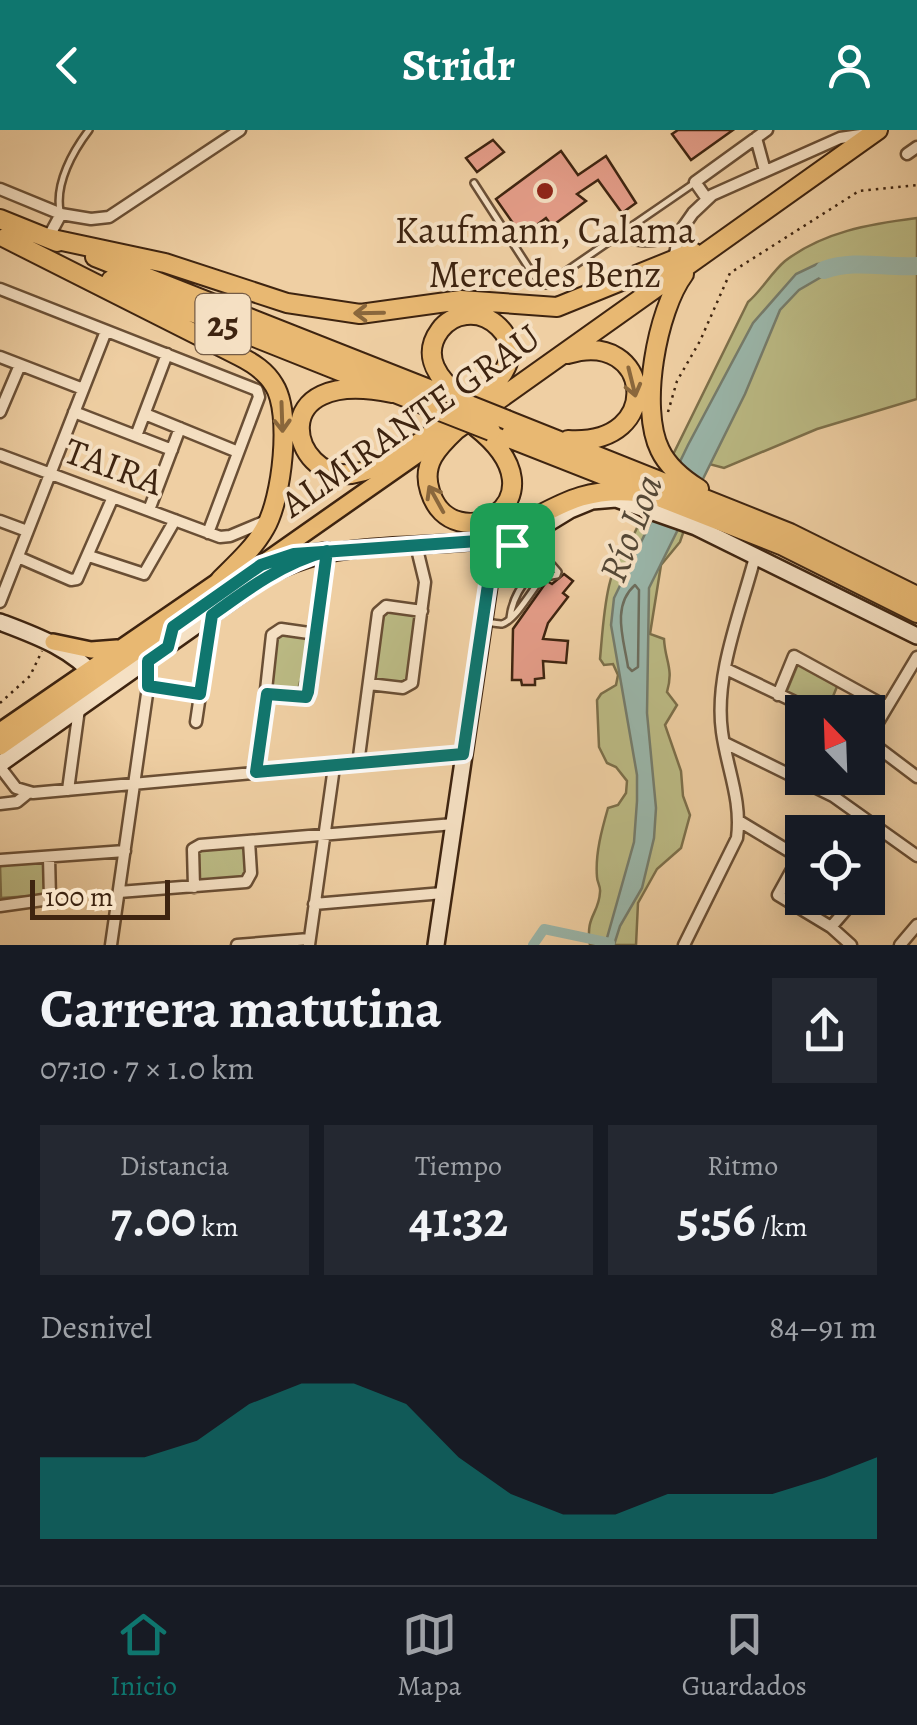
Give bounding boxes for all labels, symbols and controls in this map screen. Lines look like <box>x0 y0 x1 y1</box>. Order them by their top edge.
text: Stridr <box>402 34 515 96</box>
icon: back <box>40 38 95 93</box>
icon: person <box>822 38 877 93</box>
marker: Kaufmann, Calama Mercedes Benz <box>534 180 556 202</box>
place label: Kaufmann, Calama Mercedes Benz <box>395 204 696 300</box>
road number: 25 <box>196 294 250 354</box>
one-way arrow <box>353 303 385 322</box>
street label: ALMIRANTE GRAU <box>269 311 550 530</box>
one-way arrow <box>623 366 642 397</box>
one-way arrow <box>272 401 291 433</box>
street label: TAIRA <box>58 424 171 508</box>
water label: Río Loa <box>585 467 676 590</box>
one-way arrow <box>426 485 445 514</box>
pin <box>470 503 555 588</box>
icon: arrive <box>485 518 540 573</box>
north arrow <box>785 695 885 795</box>
map controls <box>785 695 885 915</box>
button: locate <box>785 815 885 915</box>
scale bar <box>30 875 170 920</box>
text: 100 m <box>45 878 113 916</box>
text: Carrera matutina <box>40 971 441 1046</box>
button: share <box>772 978 877 1083</box>
text: 07:10 · 7 × 1.0 km <box>40 1046 254 1090</box>
text: Distancia <box>120 1147 229 1185</box>
text: Tiempo <box>415 1147 502 1185</box>
text: Ritmo <box>707 1147 778 1185</box>
text: 7.00 <box>110 1185 196 1253</box>
text: 41:32 <box>409 1185 508 1253</box>
text: 5:56 <box>678 1185 755 1253</box>
text: km <box>196 1208 239 1246</box>
text: /km <box>755 1208 807 1246</box>
text: Desnivel <box>40 1305 152 1349</box>
text: 84–91 m <box>769 1305 877 1349</box>
tab: Inicio <box>110 1607 177 1705</box>
tab: Mapa <box>397 1607 462 1705</box>
tab: Guardados <box>682 1607 807 1705</box>

